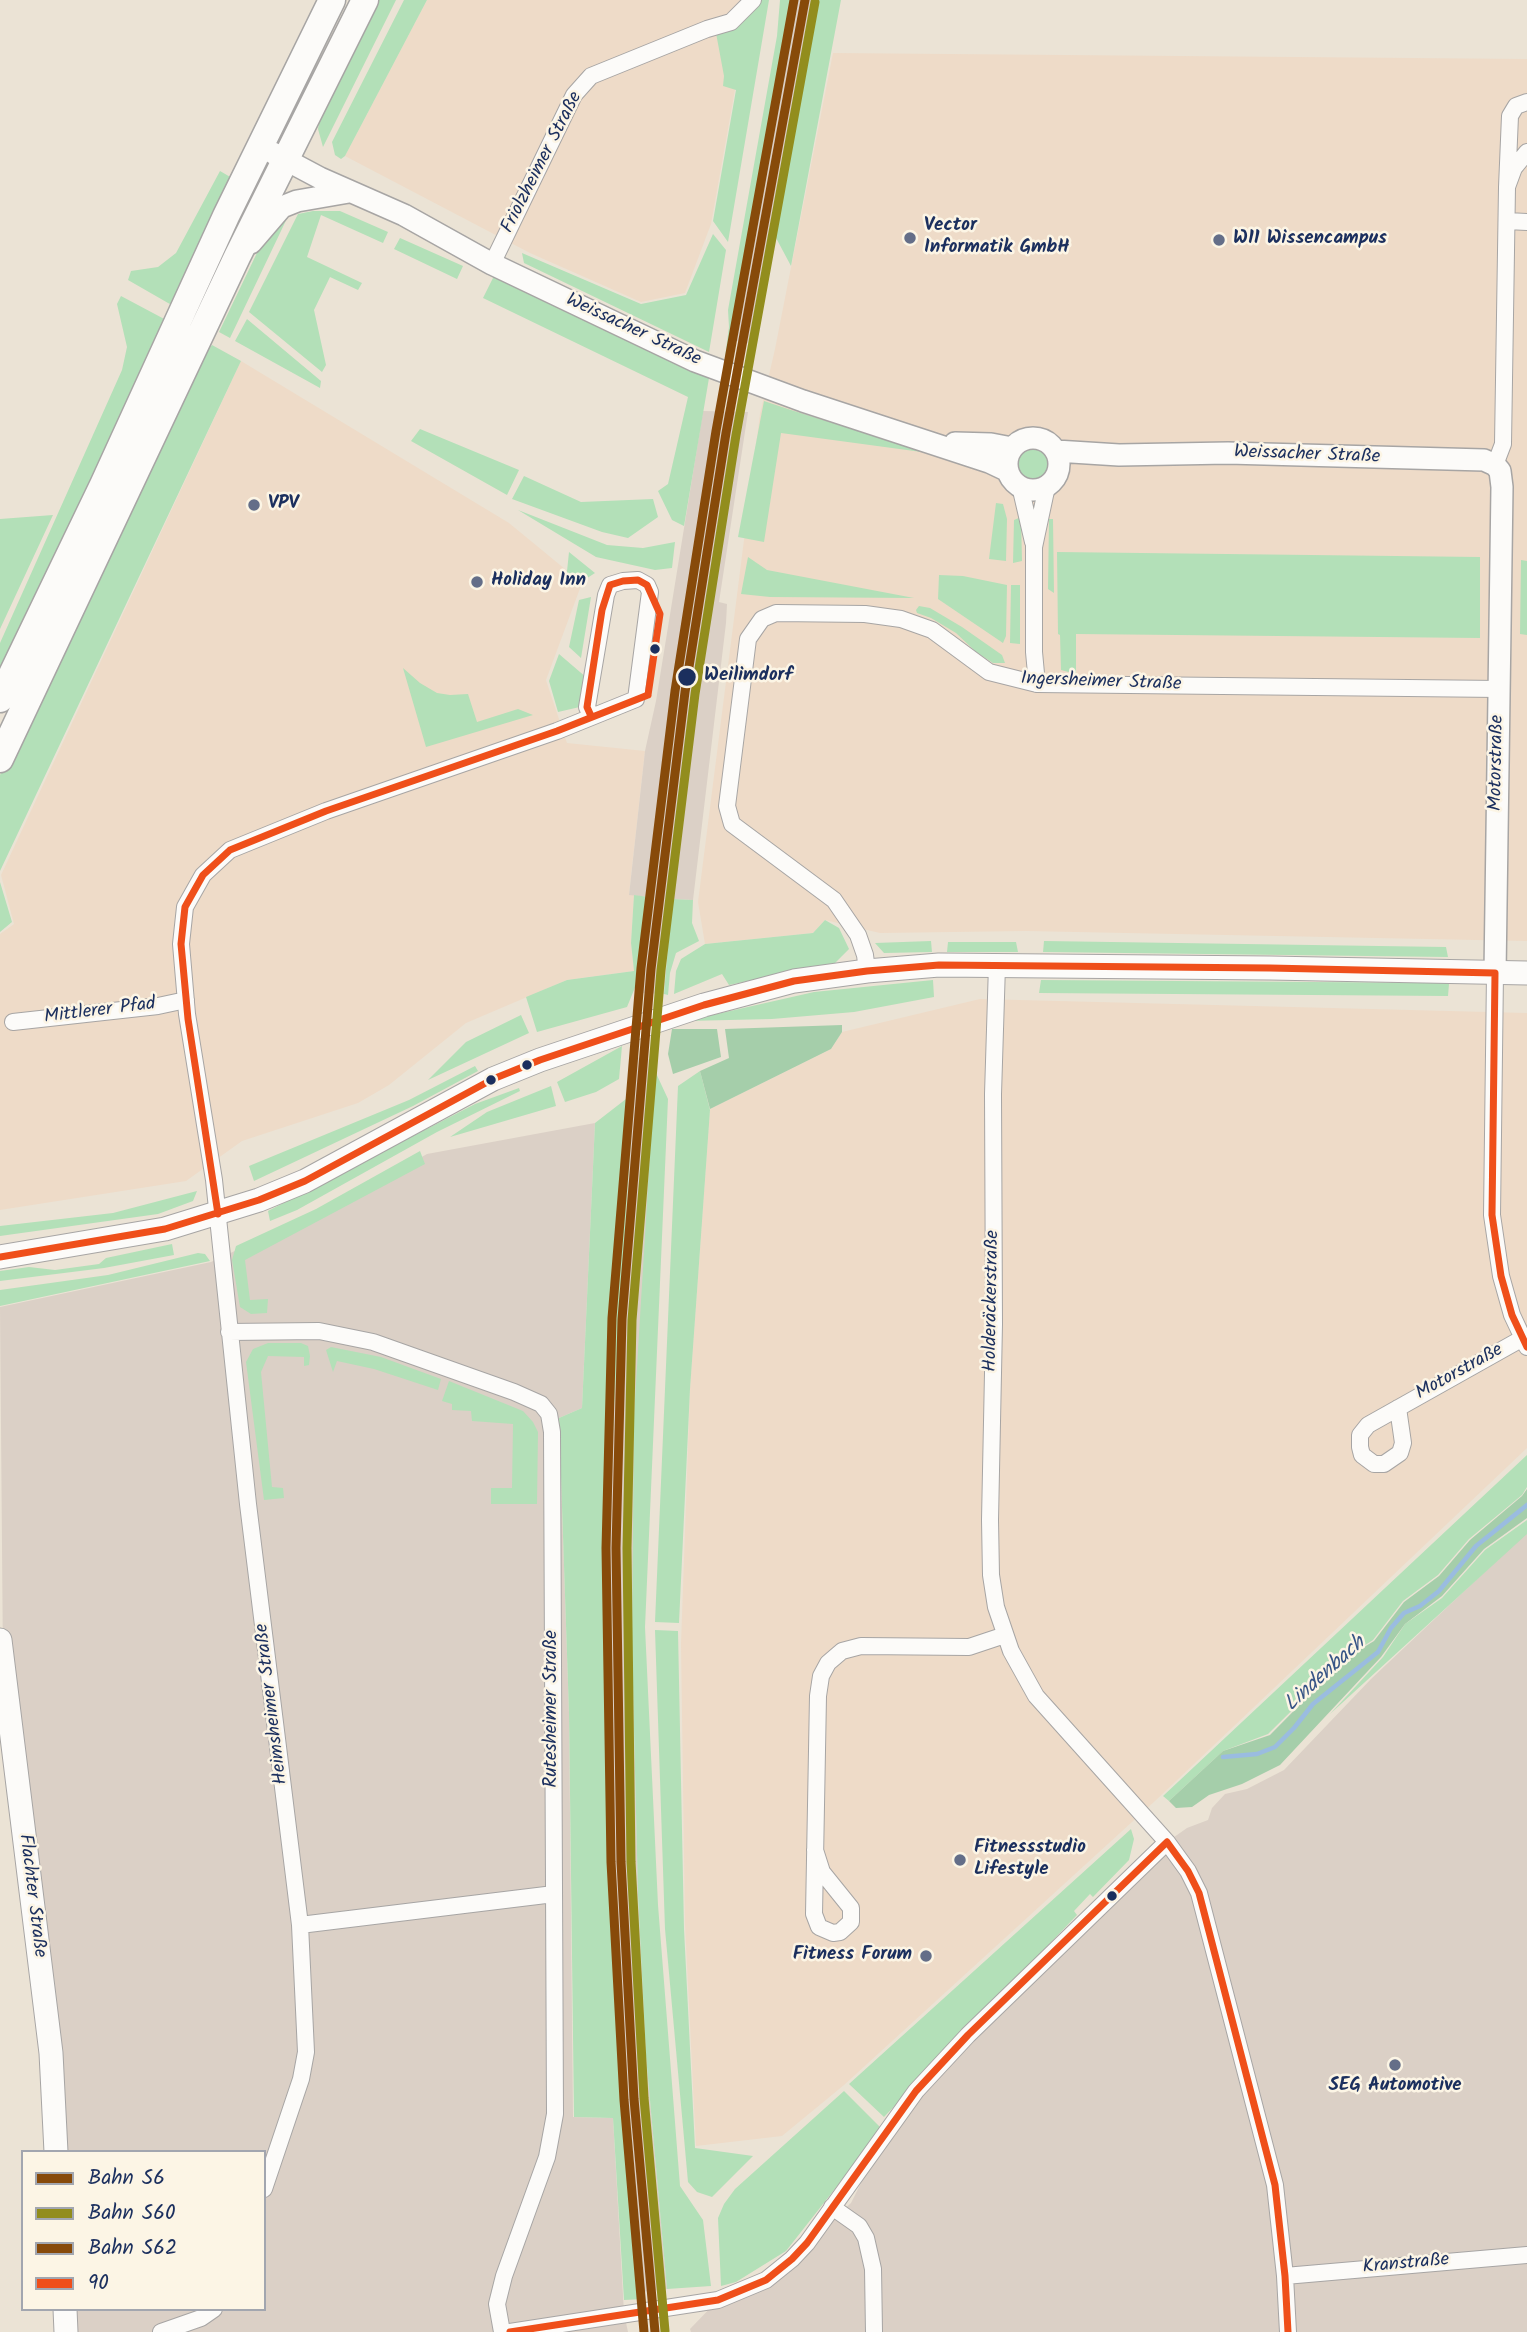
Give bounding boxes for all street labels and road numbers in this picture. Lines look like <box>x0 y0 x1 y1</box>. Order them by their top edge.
street label: Friolzheimer Straße <box>498 89 588 237</box>
street label: Weissacher Straße <box>562 290 704 372</box>
street label: Weissacher Straße <box>1233 442 1381 470</box>
street label: Ingersheimer Straße <box>1020 669 1182 697</box>
street label: Motorstraße <box>1486 715 1510 811</box>
street label: Mittlerer Pfad <box>43 994 157 1030</box>
street label: Holderäckerstraße <box>980 1230 1006 1372</box>
street label: Motorstraße <box>1412 1340 1508 1406</box>
street label: Heimsheimer Straße <box>252 1622 294 1786</box>
street label: Rutesheimer Straße <box>542 1630 564 1788</box>
street label: Flachter Straße <box>12 1833 50 1959</box>
street label: Kranstraße <box>1362 2250 1450 2280</box>

